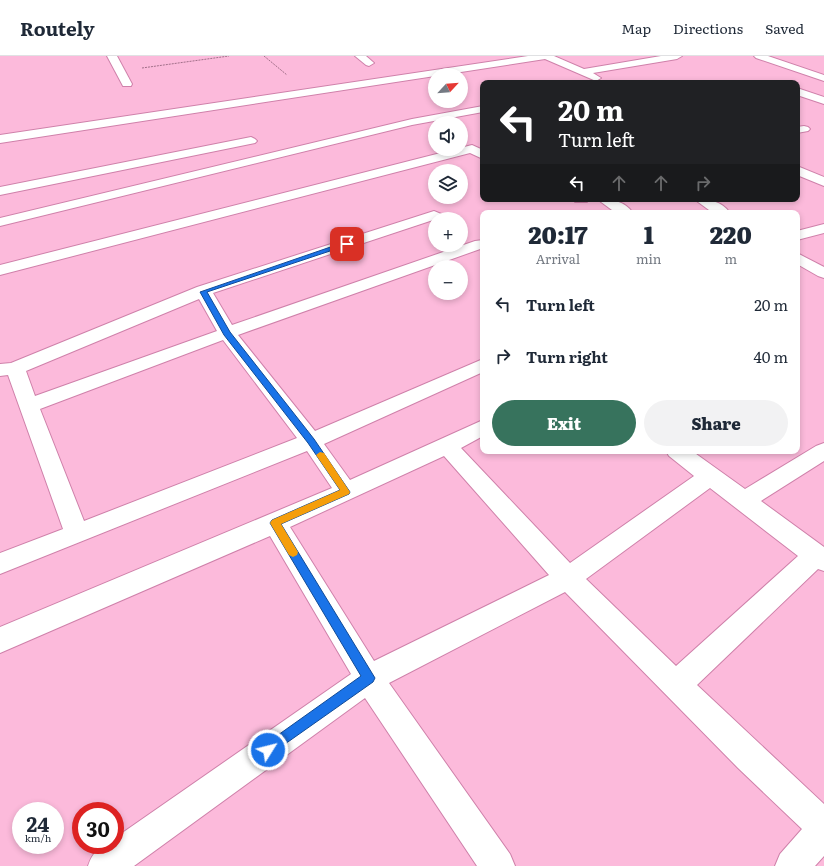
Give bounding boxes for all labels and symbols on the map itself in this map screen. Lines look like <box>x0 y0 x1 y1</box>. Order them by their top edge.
north arrow <box>428 68 468 108</box>
pin <box>330 227 364 261</box>
position arrow <box>247 729 289 771</box>
speed limit sign: 30 <box>72 802 124 854</box>

